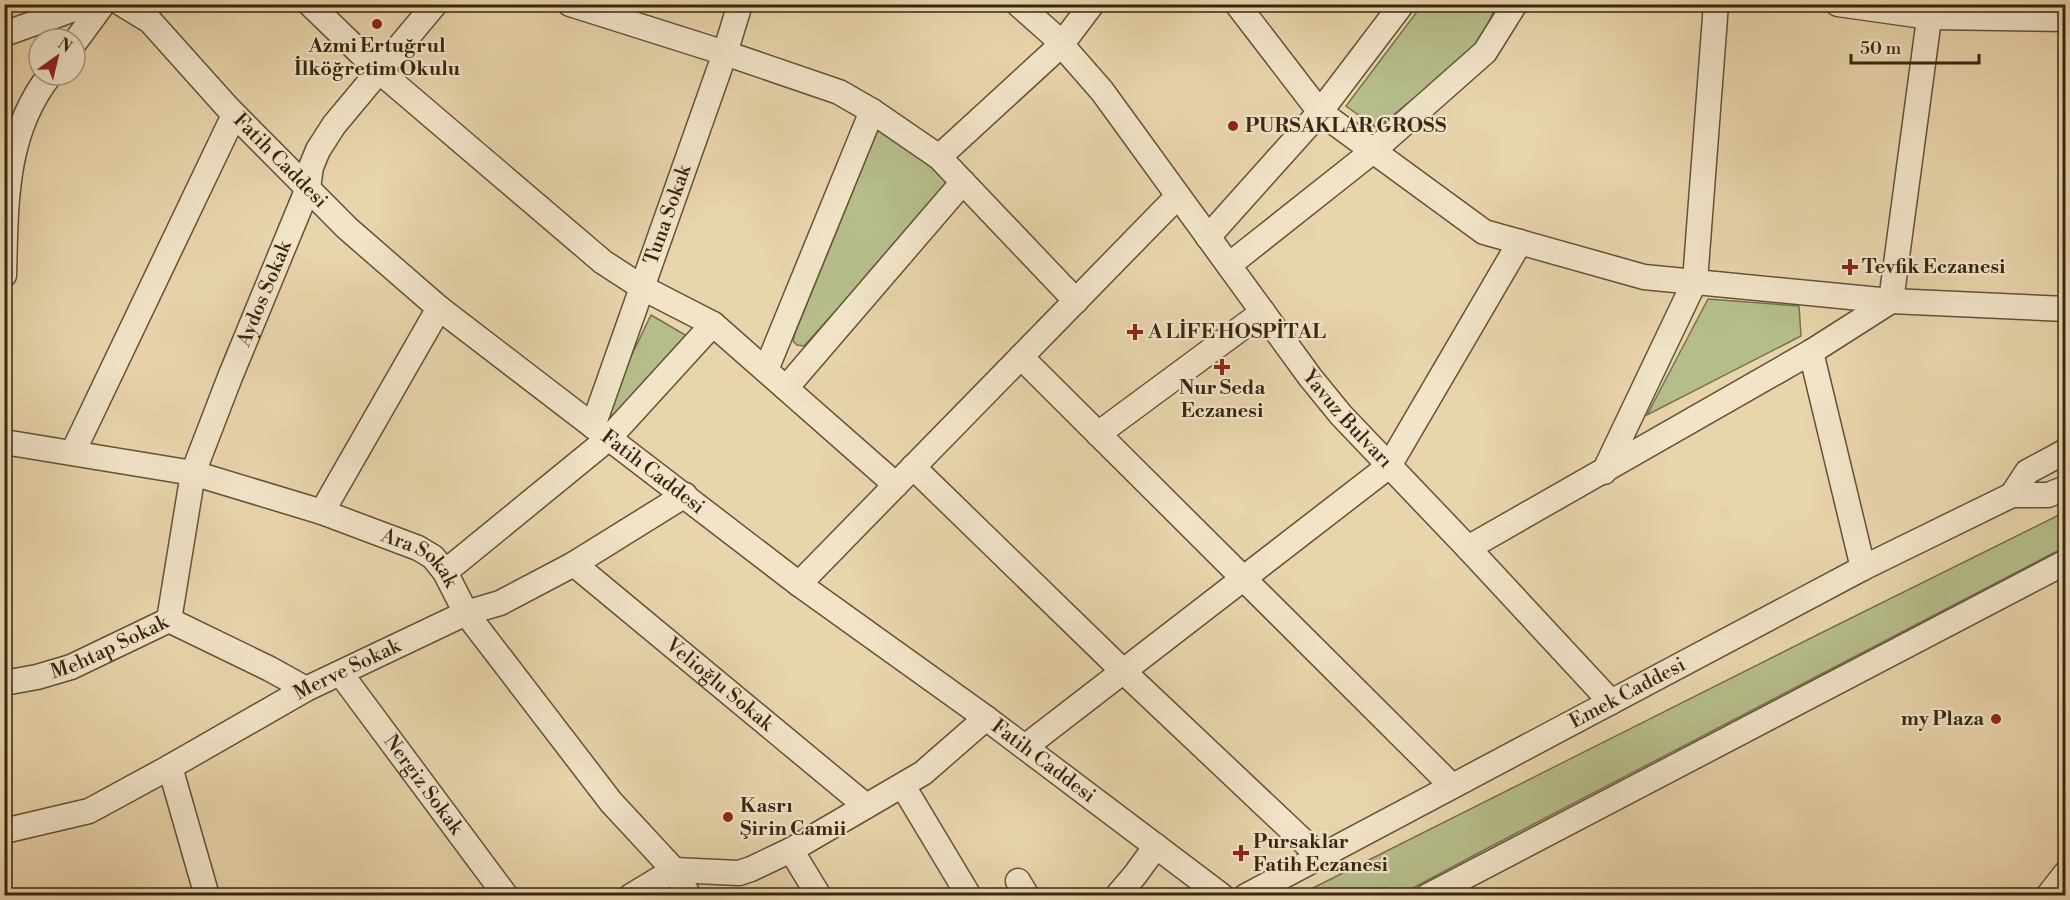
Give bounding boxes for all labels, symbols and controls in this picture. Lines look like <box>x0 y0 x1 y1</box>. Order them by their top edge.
marker: Azmi Ertuğrul İlköğretim Okulu <box>370 17 384 31</box>
north arrow <box>27 27 87 87</box>
scale bar <box>1851 27 1978 65</box>
text: N <box>54 34 76 57</box>
place label: Azmi Ertuğrul İlköğretim Okulu <box>294 34 461 82</box>
text: 50 m <box>1860 37 1902 60</box>
street label: Fatih Caddesi <box>228 108 333 214</box>
place label: PURSAKLAR GROSS <box>1245 114 1446 139</box>
marker: PURSAKLAR GROSS <box>1226 119 1240 133</box>
street label: Tuna Sokak <box>639 160 697 268</box>
street label: Aydos Sokak <box>231 236 298 351</box>
place label: Tevfik Eczanesi <box>1862 255 2006 280</box>
marker: Tevfik Eczanesi <box>1843 260 1857 274</box>
place label: A LİFE HOSPİTAL <box>1147 318 1326 345</box>
marker: A LİFE HOSPİTAL <box>1126 323 1144 341</box>
marker: Nur Seda Eczanesi <box>1215 360 1229 374</box>
street label: Yavuz Bulvarı <box>1296 364 1398 474</box>
place label: Nur Seda Eczanesi <box>1179 376 1265 424</box>
street label: Fatih Caddesi <box>596 424 710 520</box>
street label: Ara Sokak <box>377 522 464 593</box>
street label: Mehtap Sokak <box>48 609 174 685</box>
street label: Velioğlu Sokak <box>660 632 780 738</box>
street label: Merve Sokak <box>289 633 406 706</box>
street label: Emek Caddesi <box>1565 652 1690 734</box>
place label: my Plaza <box>1901 707 1984 732</box>
marker: my Plaza <box>1989 712 2003 726</box>
street label: Fatih Caddesi <box>986 714 1101 809</box>
street label: Nergiz Sokak <box>378 730 470 841</box>
place label: Kasrı Şirin Camii <box>740 794 847 842</box>
marker: Kasrı Şirin Camii <box>721 810 735 824</box>
place label: Pursaklar Fatih Eczanesi <box>1253 830 1388 878</box>
marker: Pursaklar Fatih Eczanesi <box>1234 846 1248 860</box>

